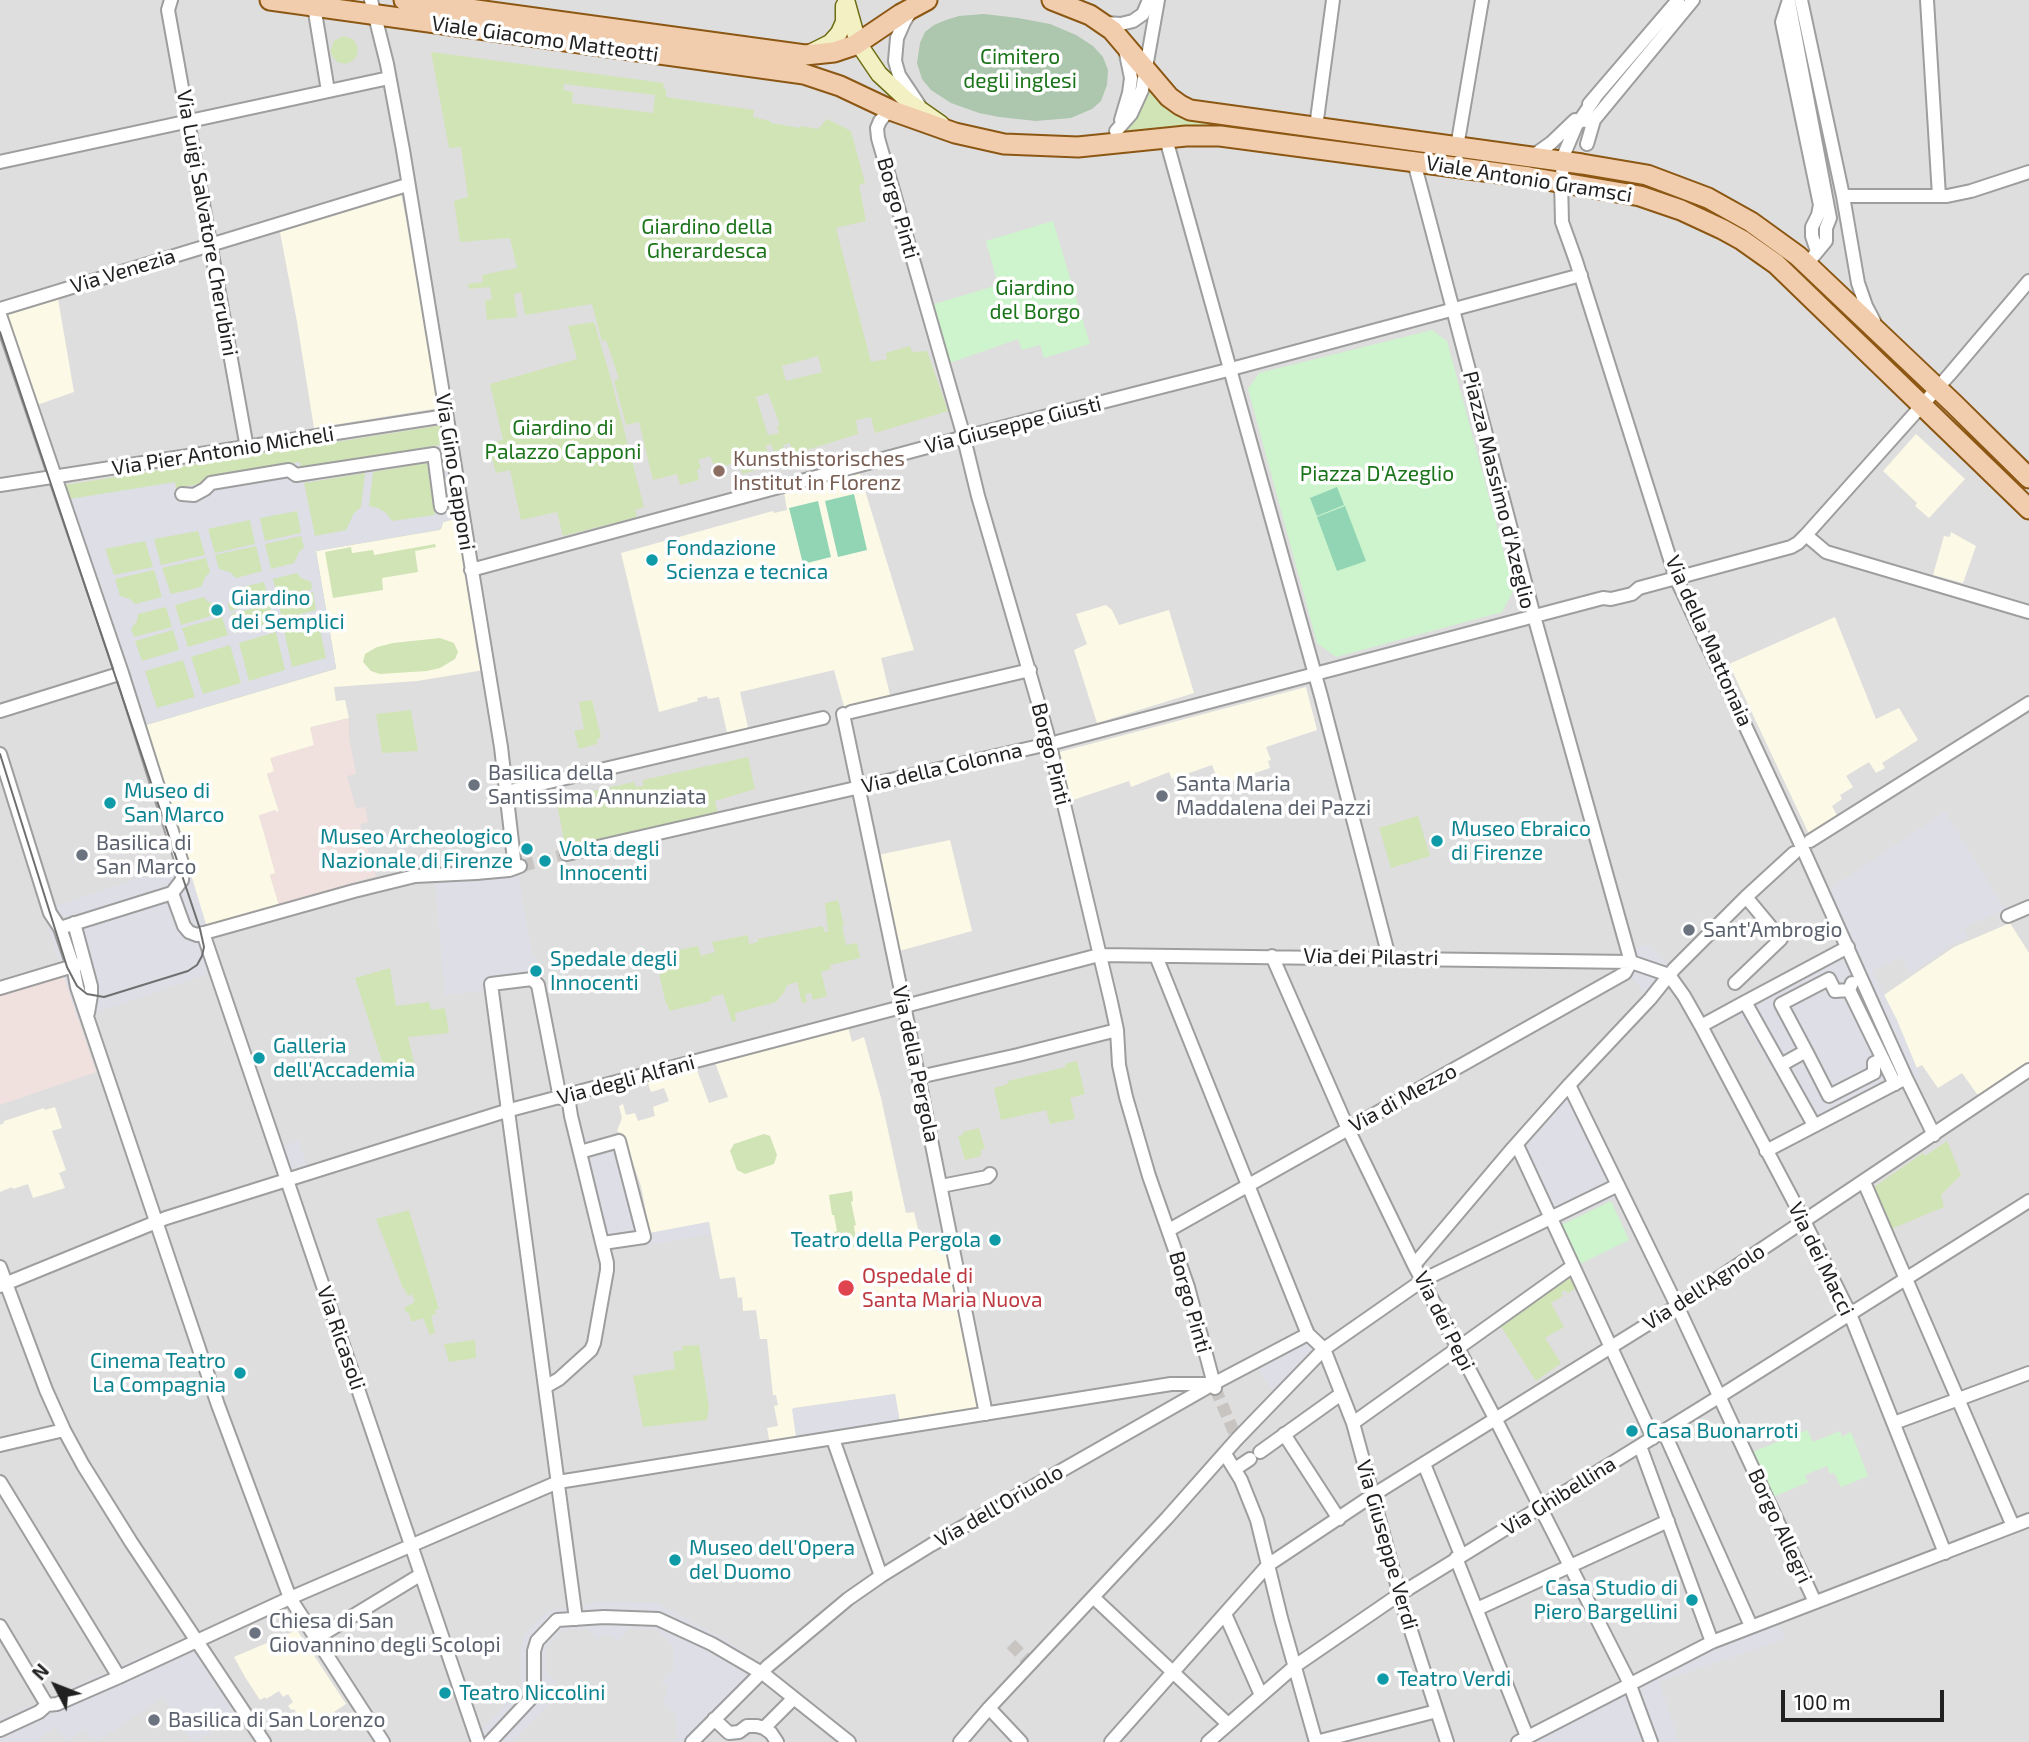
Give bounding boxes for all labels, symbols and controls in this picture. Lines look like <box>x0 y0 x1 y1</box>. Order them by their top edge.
street label: Viale Giacomo Matteotti <box>430 11 660 67</box>
park label: Cimitero degli inglesi <box>963 44 1077 94</box>
street label: Via Luigi Salvatore Cherubini <box>171 88 243 358</box>
street label: Viale Antonio Gramsci <box>1424 150 1634 208</box>
street label: Borgo Pinti <box>871 154 925 262</box>
park label: Giardino della Gherardesca <box>641 214 773 264</box>
street label: Via Venezia <box>67 243 179 299</box>
park label: Giardino del Borgo <box>989 275 1081 325</box>
street label: Piazza Massimo d'Azeglio <box>1457 369 1541 611</box>
street label: Via Giuseppe Giusti <box>922 391 1104 459</box>
street label: Via Gino Capponi <box>430 392 480 552</box>
park label: Giardino di Palazzo Capponi <box>485 415 641 465</box>
street label: Via Pier Antonio Micheli <box>110 421 336 481</box>
place label: Kunsthistorisches Institut in Florenz <box>733 446 905 496</box>
park label: Piazza D'Azeglio <box>1300 461 1454 487</box>
marker: Kunsthistorisches Institut in Florenz <box>711 463 727 479</box>
place label: Fondazione Scienza e tecnica <box>666 535 828 585</box>
marker: Fondazione Scienza e tecnica <box>644 552 660 568</box>
street label: Via della Mattonaia <box>1660 552 1758 730</box>
place label: Giardino dei Semplici <box>231 585 345 635</box>
marker: Giardino dei Semplici <box>209 602 225 618</box>
street label: Borgo Pinti <box>1026 700 1076 808</box>
street label: Via della Colonna <box>859 737 1025 799</box>
place label: Basilica della Santissima Annunziata <box>488 760 706 810</box>
place label: Santa Maria Maddalena dei Pazzi <box>1176 771 1371 821</box>
marker: Basilica della Santissima Annunziata <box>466 777 482 793</box>
place label: Museo di San Marco <box>124 778 224 828</box>
marker: Santa Maria Maddalena dei Pazzi <box>1154 788 1170 804</box>
marker: Museo di San Marco <box>102 795 118 811</box>
place label: Museo Ebraico di Firenze <box>1451 816 1591 866</box>
place label: Museo Archeologico Nazionale di Firenze <box>320 824 513 874</box>
place label: Basilica di San Marco <box>96 830 196 880</box>
marker: Museo Ebraico di Firenze <box>1429 833 1445 849</box>
place label: Volta degli Innocenti <box>559 836 660 886</box>
marker: Museo Archeologico Nazionale di Firenze <box>519 841 535 857</box>
marker: Basilica di San Marco <box>74 847 90 863</box>
marker: Volta degli Innocenti <box>537 853 553 869</box>
place label: Sant'Ambrogio <box>1703 917 1842 943</box>
marker: Sant'Ambrogio <box>1681 922 1697 938</box>
street label: Via dei Pilastri <box>1303 943 1439 971</box>
place label: Spedale degli Innocenti <box>550 946 677 996</box>
marker: Spedale degli Innocenti <box>528 963 544 979</box>
street label: Via della Pergola <box>887 983 945 1145</box>
place label: Galleria dell'Accademia <box>273 1033 415 1083</box>
marker: Galleria dell'Accademia <box>251 1050 267 1066</box>
street label: Via degli Alfani <box>554 1050 698 1110</box>
street label: Via di Mezzo <box>1345 1058 1461 1138</box>
street label: Via dei Macci <box>1783 1198 1859 1320</box>
place label: Teatro della Pergola <box>790 1227 981 1253</box>
marker: Teatro della Pergola <box>987 1232 1003 1248</box>
street label: Via dell'Agnolo <box>1638 1238 1770 1336</box>
street label: Borgo Pinti <box>1163 1248 1217 1356</box>
place label: Ospedale di Santa Maria Nuova <box>862 1263 1043 1313</box>
street label: Via dei Pepi <box>1408 1267 1480 1375</box>
marker: Ospedale di Santa Maria Nuova <box>836 1278 856 1298</box>
street label: Via Ricasoli <box>311 1283 371 1393</box>
place label: Cinema Teatro La Compagnia <box>90 1348 226 1398</box>
marker: Cinema Teatro La Compagnia <box>232 1365 248 1381</box>
place label: Casa Buonarroti <box>1646 1418 1799 1444</box>
marker: Casa Buonarroti <box>1624 1423 1640 1439</box>
street label: Via Ghibellina <box>1497 1451 1621 1541</box>
street label: Via Giuseppe Verdi <box>1351 1457 1423 1633</box>
street label: Via dell'Oriuolo <box>930 1459 1068 1553</box>
street label: Borgo Allegri <box>1742 1465 1818 1587</box>
place label: Museo dell'Opera del Duomo <box>689 1535 855 1585</box>
marker: Museo dell'Opera del Duomo <box>667 1552 683 1568</box>
place label: Casa Studio di Piero Bargellini <box>1533 1575 1678 1625</box>
marker: Casa Studio di Piero Bargellini <box>1684 1592 1700 1608</box>
place label: Chiesa di San Giovannino degli Scolopi <box>269 1608 501 1658</box>
marker: Chiesa di San Giovannino degli Scolopi <box>247 1625 263 1641</box>
north arrow <box>21 1651 91 1721</box>
text: N <box>27 1659 53 1684</box>
place label: Teatro Verdi <box>1397 1666 1511 1692</box>
marker: Teatro Verdi <box>1375 1671 1391 1687</box>
scale bar <box>1784 1676 1947 1720</box>
place label: Teatro Niccolini <box>459 1680 605 1706</box>
marker: Teatro Niccolini <box>437 1685 453 1701</box>
text: 100 m <box>1794 1689 1851 1714</box>
place label: Basilica di San Lorenzo <box>168 1707 385 1733</box>
marker: Basilica di San Lorenzo <box>146 1712 162 1728</box>

